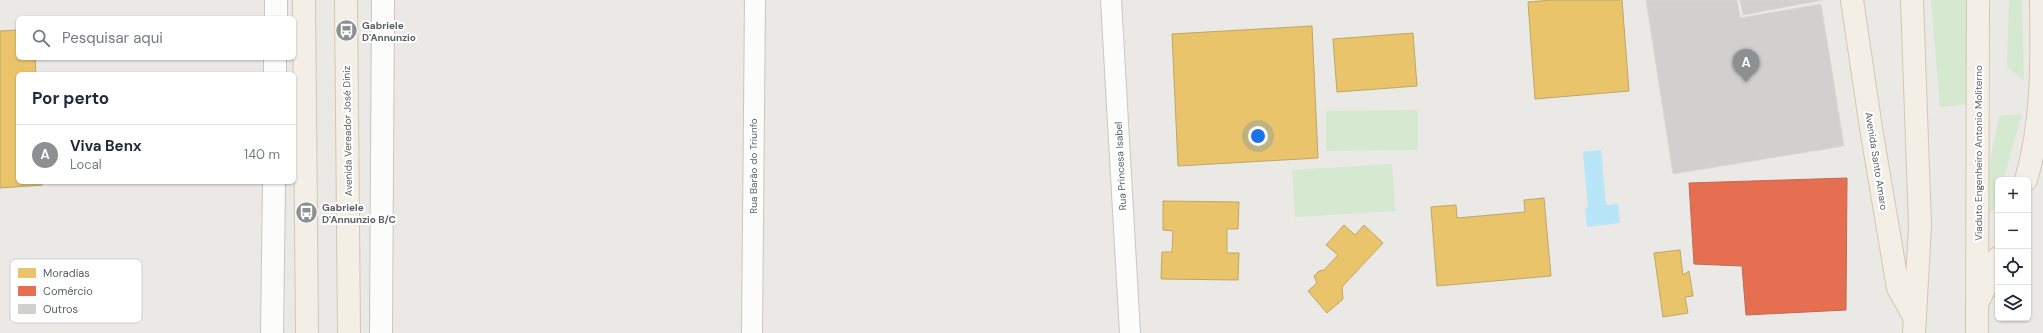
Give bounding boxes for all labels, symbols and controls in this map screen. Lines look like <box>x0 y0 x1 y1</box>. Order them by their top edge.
search box <box>16 16 296 60</box>
bus stop icon: Gabriele D'Annunzio <box>333 18 359 44</box>
place label: Gabriele D'Annunzio <box>362 19 416 44</box>
icon: search <box>30 27 52 49</box>
text: Pesquisar aqui <box>62 28 163 48</box>
pin: A <box>1733 49 1759 82</box>
street label: Avenida Vereador José Diniz <box>340 65 355 196</box>
street label: Viaduto Engenheiro Antonio Moliterno <box>1972 65 1985 241</box>
text: Por perto <box>32 87 109 109</box>
street label: Avenida Santo Amaro <box>1862 111 1891 211</box>
street label: Rua Barão do Triunfo <box>747 118 760 214</box>
street label: Rua Princesa Isabel <box>1112 121 1129 211</box>
your location <box>1248 126 1268 146</box>
text: Viva Benx <box>70 136 141 156</box>
text: A <box>40 146 50 163</box>
text: 140 m <box>244 146 280 163</box>
text: Local <box>70 156 102 173</box>
map controls <box>1995 177 2031 321</box>
button: + <box>1995 177 2031 213</box>
bus stop icon: Gabriele D'Annunzio B/C <box>293 200 319 226</box>
place label: Gabriele D'Annunzio B/C <box>322 201 396 226</box>
button: − <box>1995 213 2031 249</box>
button: locate <box>1995 249 2031 285</box>
legend <box>10 259 142 323</box>
text: Moradias <box>43 266 90 280</box>
text: Comércio <box>43 284 93 298</box>
button: layers <box>1995 285 2031 321</box>
text: Outros <box>43 302 78 316</box>

